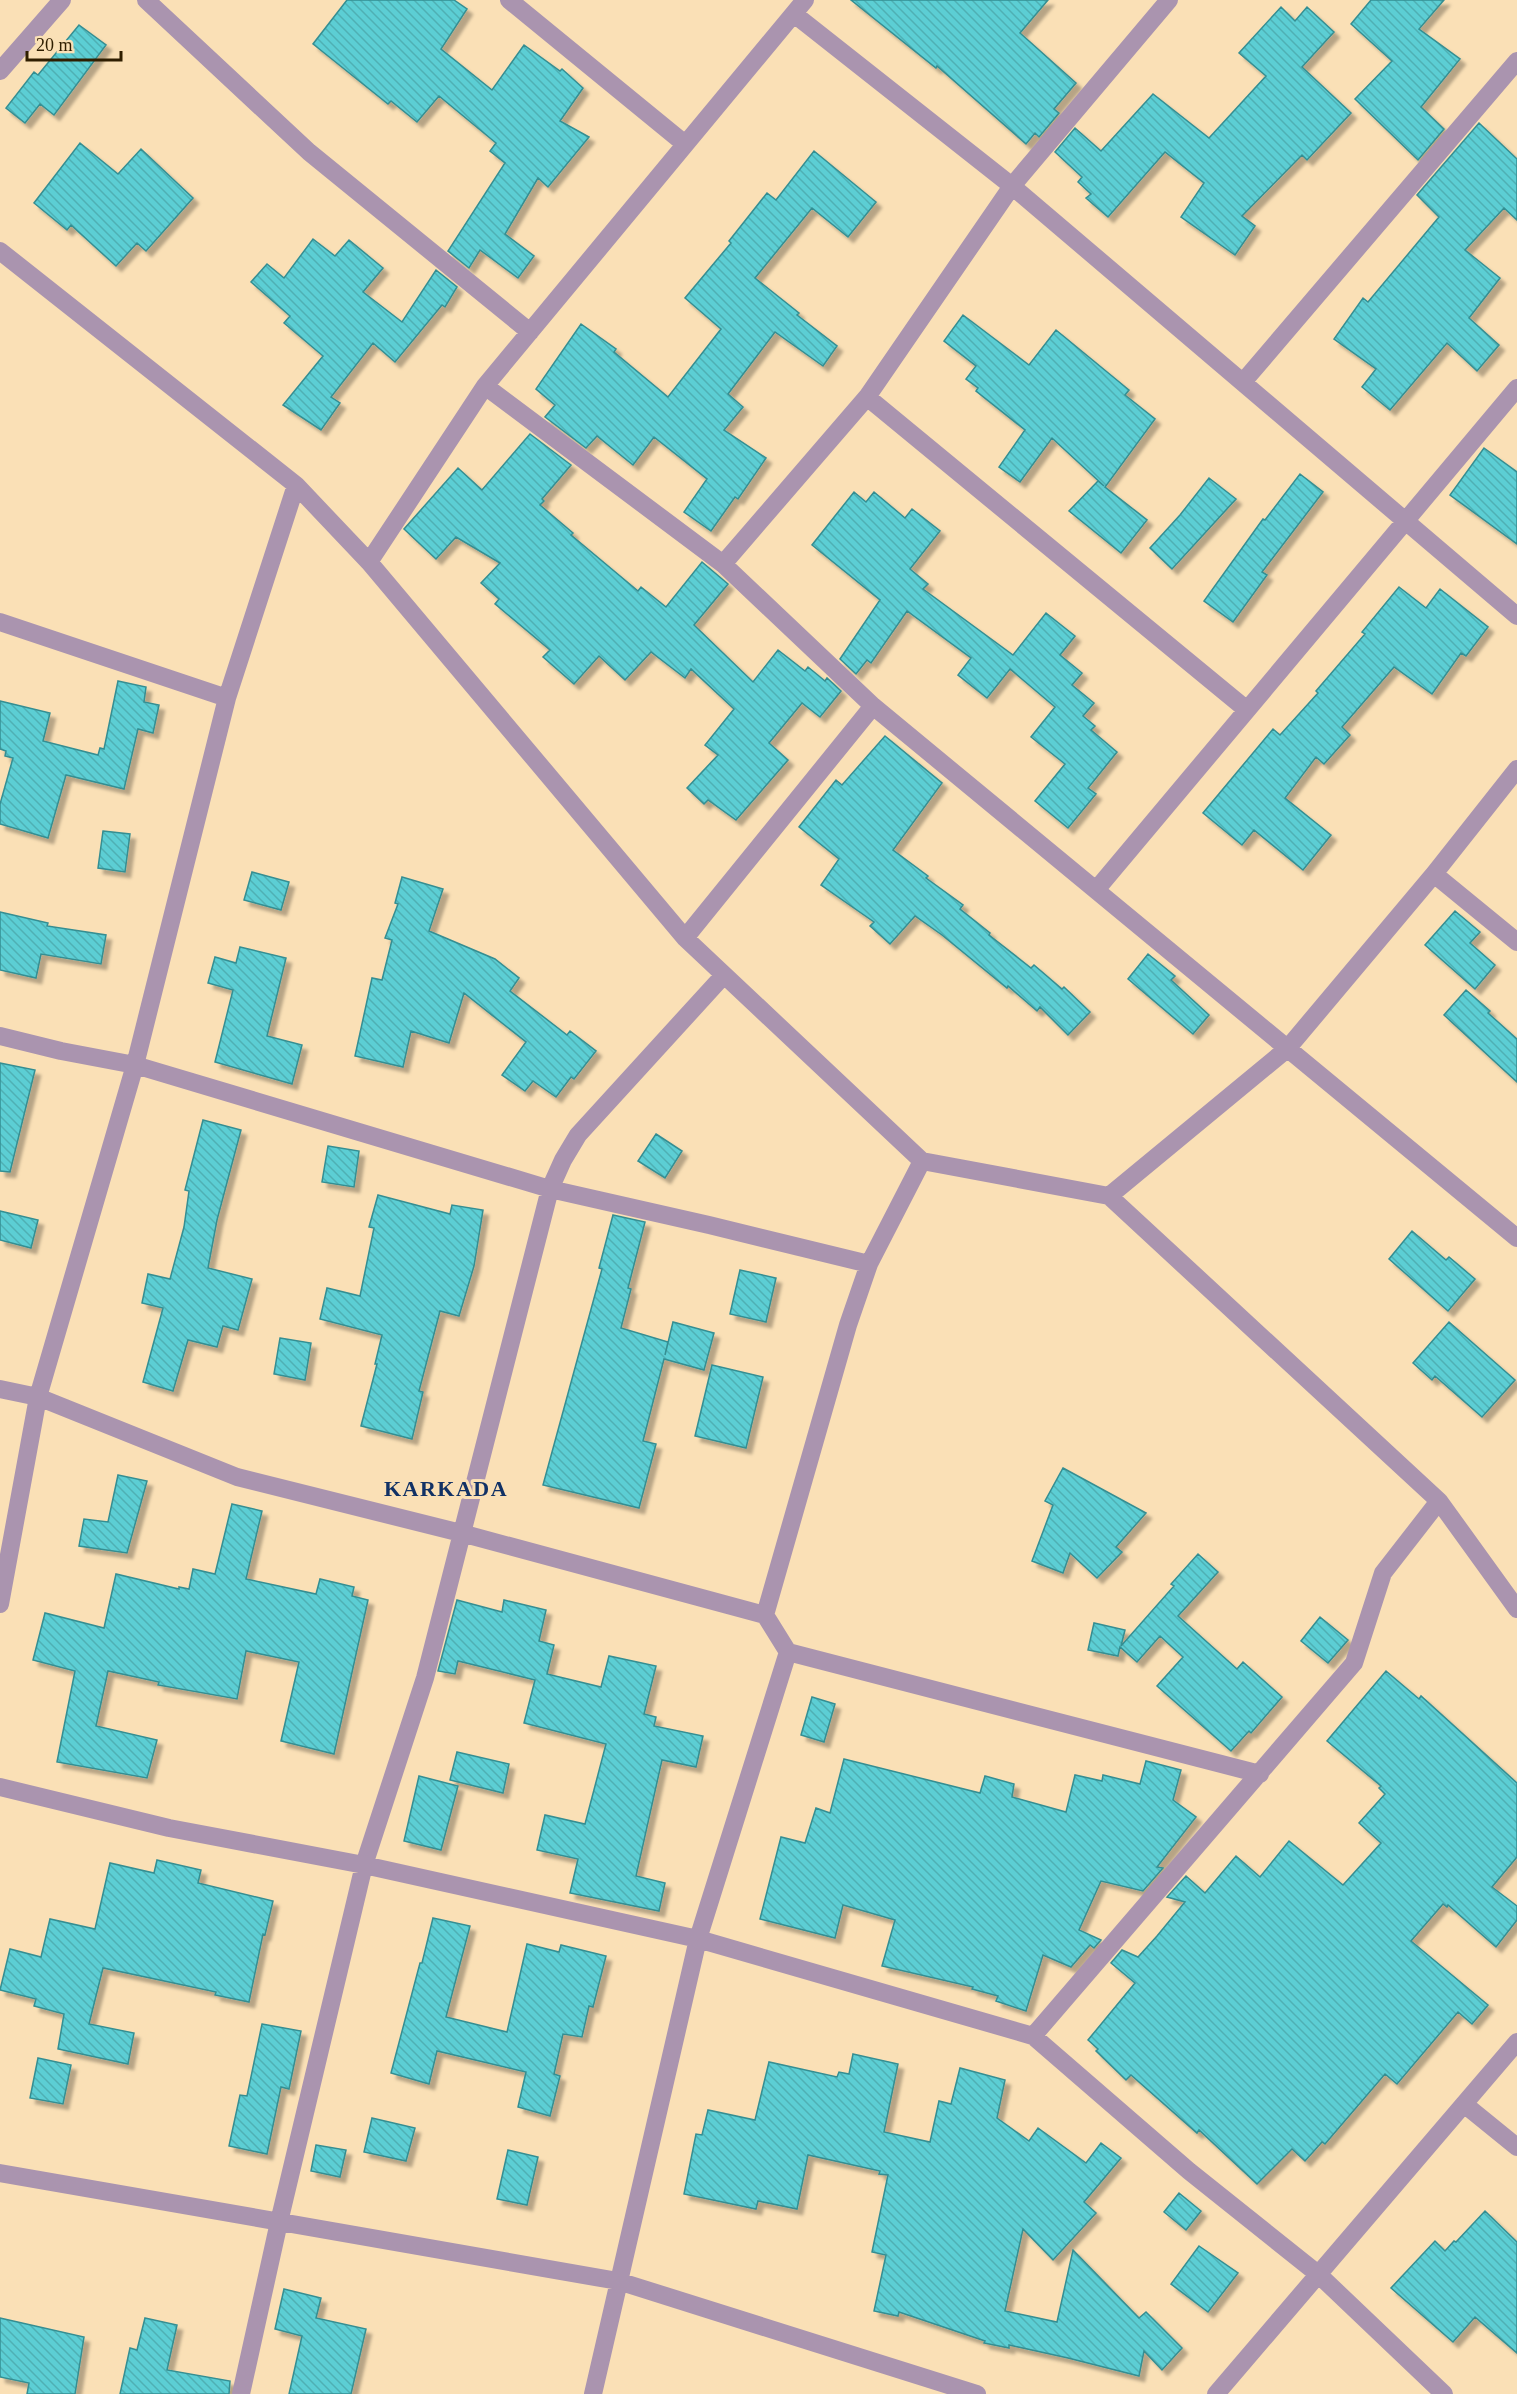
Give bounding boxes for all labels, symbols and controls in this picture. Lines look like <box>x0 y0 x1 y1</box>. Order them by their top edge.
scale bar <box>27 24 122 62</box>
text: 20 m <box>36 35 73 55</box>
district label: KARKADA <box>384 1476 508 1501</box>

